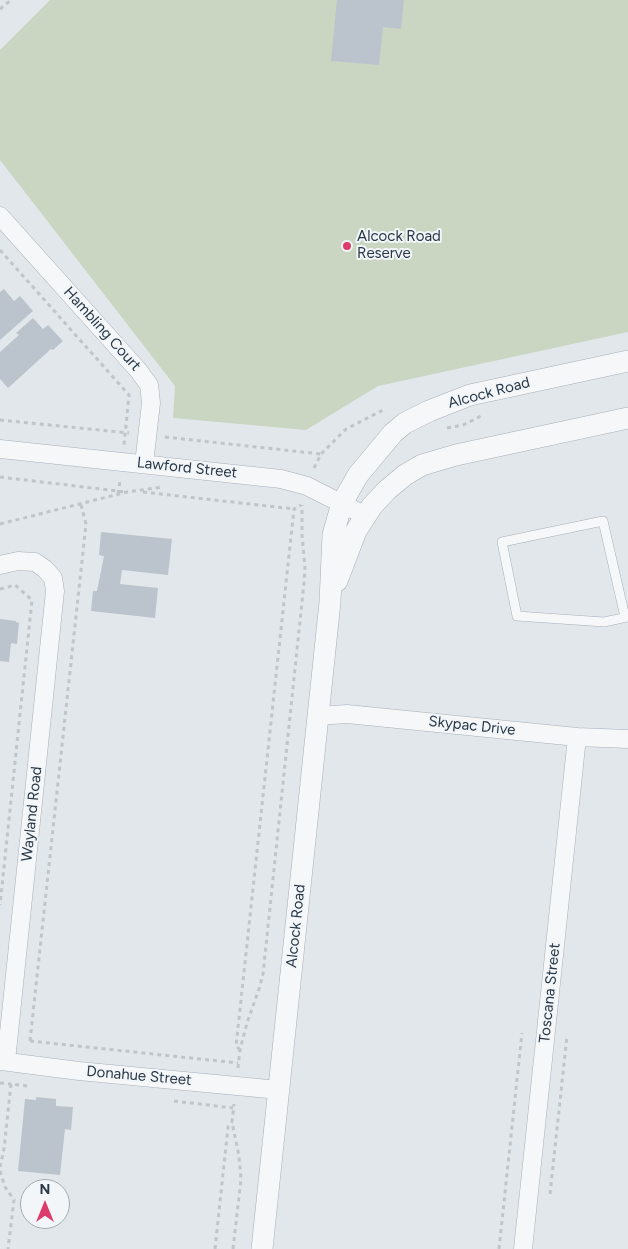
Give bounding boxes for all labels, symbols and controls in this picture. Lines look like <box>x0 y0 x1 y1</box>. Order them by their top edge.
place label: Alcock Road Reserve <box>357 228 441 263</box>
marker: Alcock Road Reserve <box>341 240 353 252</box>
street label: Hambling Court <box>60 283 144 375</box>
street label: Alcock Road <box>446 373 532 413</box>
street label: Lawford Street <box>136 454 238 482</box>
street label: Skypac Drive <box>428 712 516 740</box>
street label: Wayland Road <box>18 766 46 862</box>
street label: Alcock Road <box>283 883 309 969</box>
street label: Toscana Street <box>536 942 564 1044</box>
street label: Donahue Street <box>86 1062 192 1090</box>
north arrow <box>20 1179 70 1229</box>
text: N <box>40 1181 50 1198</box>

